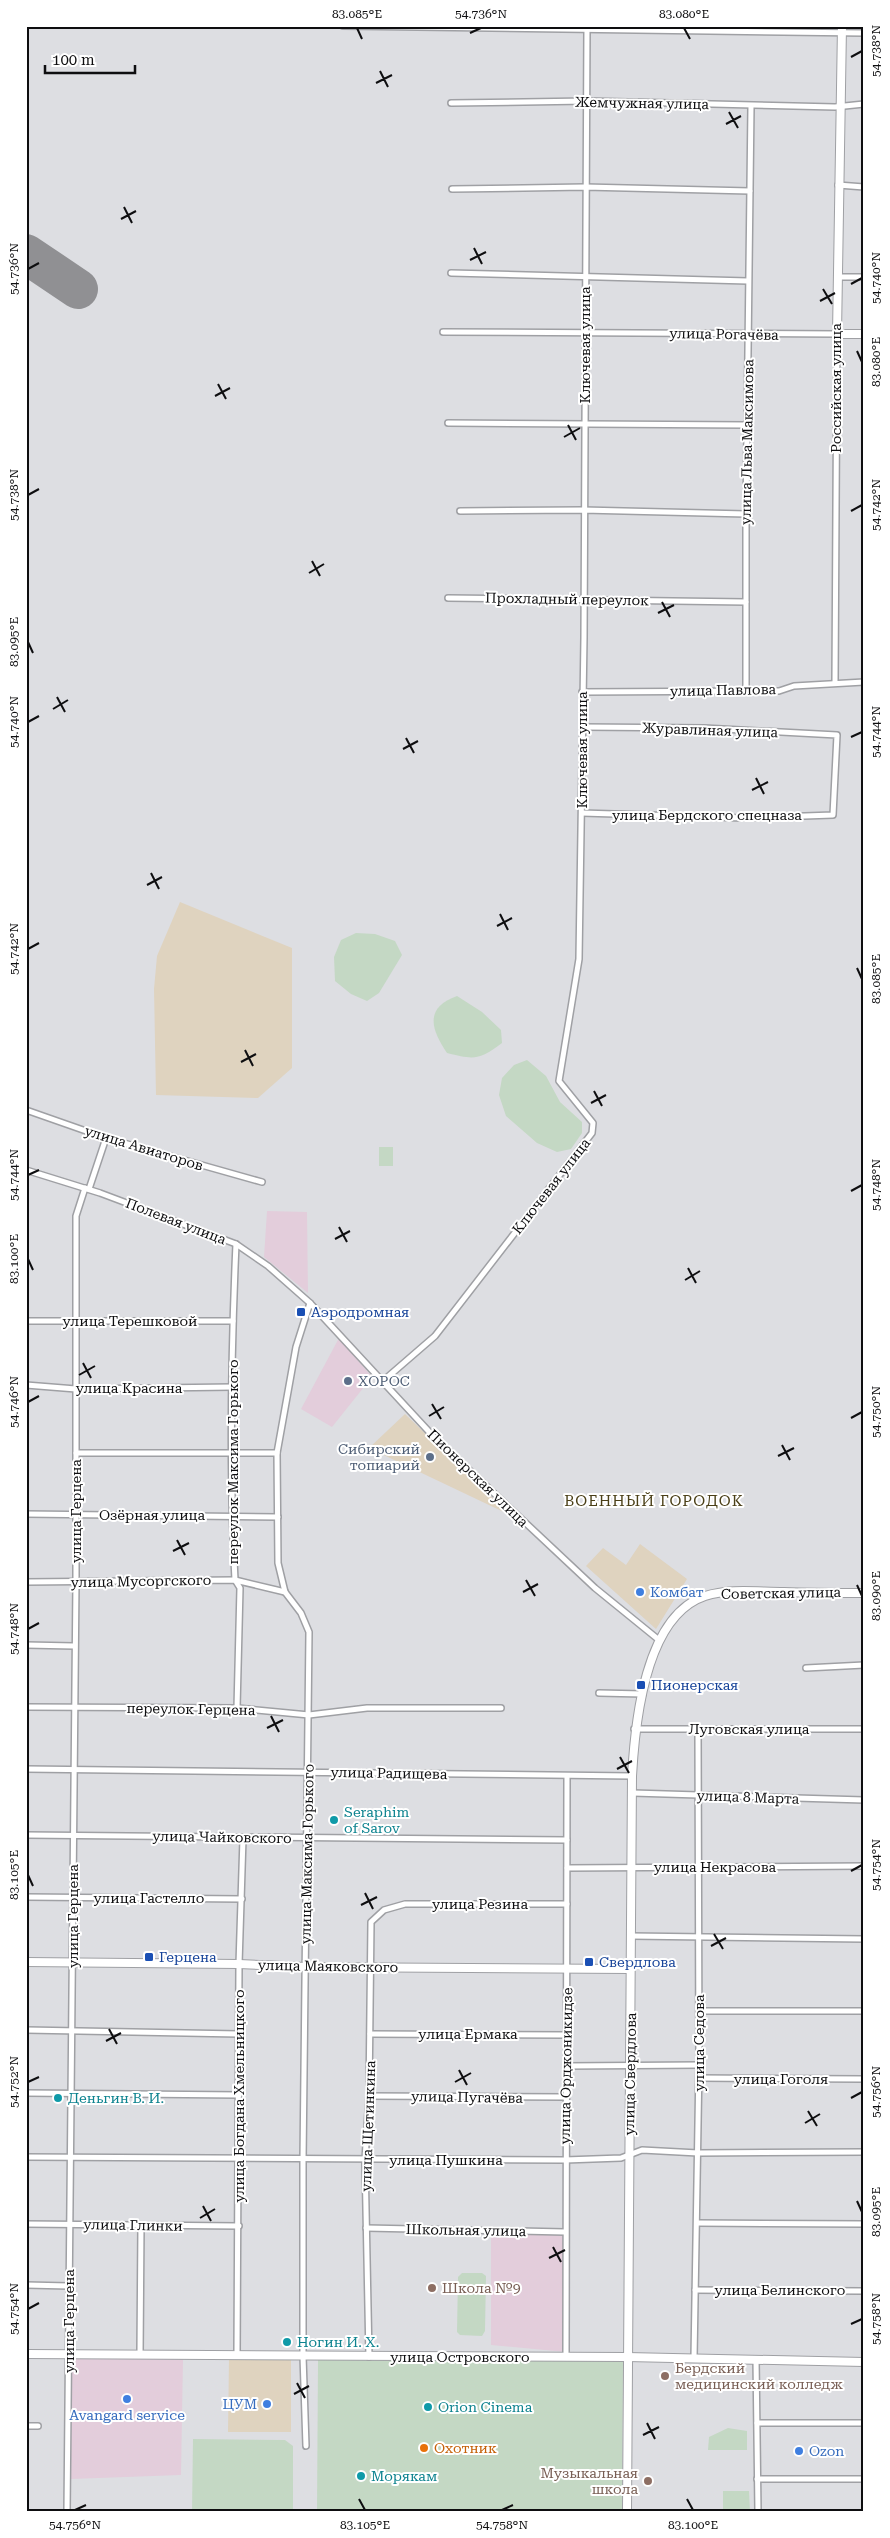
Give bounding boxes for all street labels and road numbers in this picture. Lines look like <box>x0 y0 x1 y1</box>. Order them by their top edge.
street label: Жемчужная улица <box>575 94 710 112</box>
street label: Ключевая улица <box>577 286 593 404</box>
street label: Российская улица <box>828 323 844 453</box>
street label: улица Рогачёва <box>669 325 779 343</box>
street label: улица Льва Максимова <box>738 359 756 525</box>
street label: Прохладный переулок <box>485 590 649 608</box>
street label: улица Павлова <box>670 681 777 699</box>
street label: Ключевая улица <box>574 691 590 809</box>
street label: Журавлиная улица <box>642 720 779 740</box>
street label: улица Бердского спецназа <box>612 807 802 823</box>
street label: улица Авиаторов <box>83 1122 205 1174</box>
street label: Ключевая улица <box>509 1135 594 1237</box>
street label: Полевая улица <box>124 1194 229 1248</box>
street label: улица Терешковой <box>63 1313 198 1329</box>
street label: переулок Максима Горького <box>225 1359 241 1565</box>
street label: улица Красина <box>76 1380 183 1396</box>
street label: Пионерская улица <box>424 1426 532 1530</box>
street label: улица Герцена <box>68 1459 84 1563</box>
street label: Озёрная улица <box>99 1507 205 1523</box>
street label: улица Мусоргского <box>71 1572 211 1590</box>
street label: Советская улица <box>721 1584 842 1602</box>
street label: переулок Герцена <box>127 1700 256 1718</box>
street label: Луговская улица <box>689 1721 810 1737</box>
street label: улица Максима Горького <box>297 1764 317 1944</box>
street label: улица Радищева <box>330 1764 448 1782</box>
street label: улица 8 Марта <box>696 1787 800 1807</box>
street label: улица Чайковского <box>152 1828 292 1846</box>
street label: улица Некрасова <box>654 1859 777 1875</box>
street label: улица Герцена <box>65 1864 81 1968</box>
street label: улица Гастелло <box>94 1890 204 1906</box>
street label: улица Резина <box>432 1896 528 1912</box>
street label: улица Маяковского <box>258 1957 398 1975</box>
street label: улица Орджоникидзе <box>557 1987 575 2145</box>
street label: улица Богдана Хмельницкого <box>231 1989 247 2203</box>
street label: улица Седова <box>691 1994 707 2091</box>
street label: улица Свердлова <box>621 2012 639 2136</box>
street label: улица Ермака <box>418 2026 518 2042</box>
street label: улица Щетинкина <box>358 2060 378 2192</box>
street label: улица Гоголя <box>734 2071 828 2087</box>
street label: улица Пугачёва <box>411 2088 523 2106</box>
street label: улица Пушкина <box>389 2152 503 2168</box>
street label: улица Глинки <box>83 2216 183 2234</box>
street label: Школьная улица <box>406 2221 527 2239</box>
street label: улица Герцена <box>61 2269 77 2373</box>
street label: улица Белинского <box>715 2282 845 2298</box>
street label: улица Островского <box>390 2349 530 2365</box>

